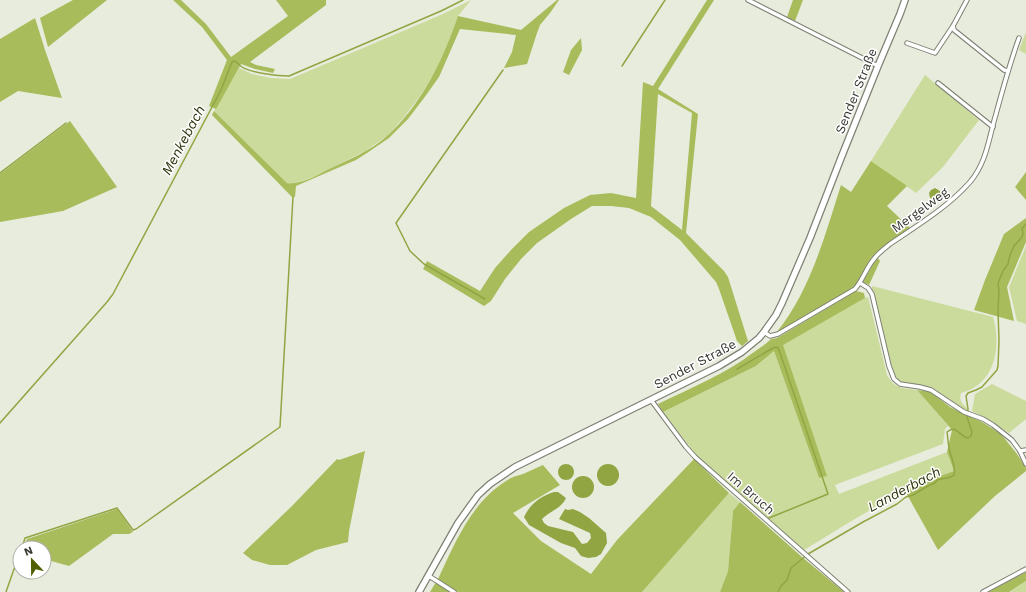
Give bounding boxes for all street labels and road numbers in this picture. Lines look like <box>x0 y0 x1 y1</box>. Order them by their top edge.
street label: Sender Straße <box>832 46 880 136</box>
street label: Mergelweg <box>889 184 951 236</box>
street label: Sender Straße <box>651 336 739 392</box>
street label: Im Bruch <box>724 468 778 518</box>

